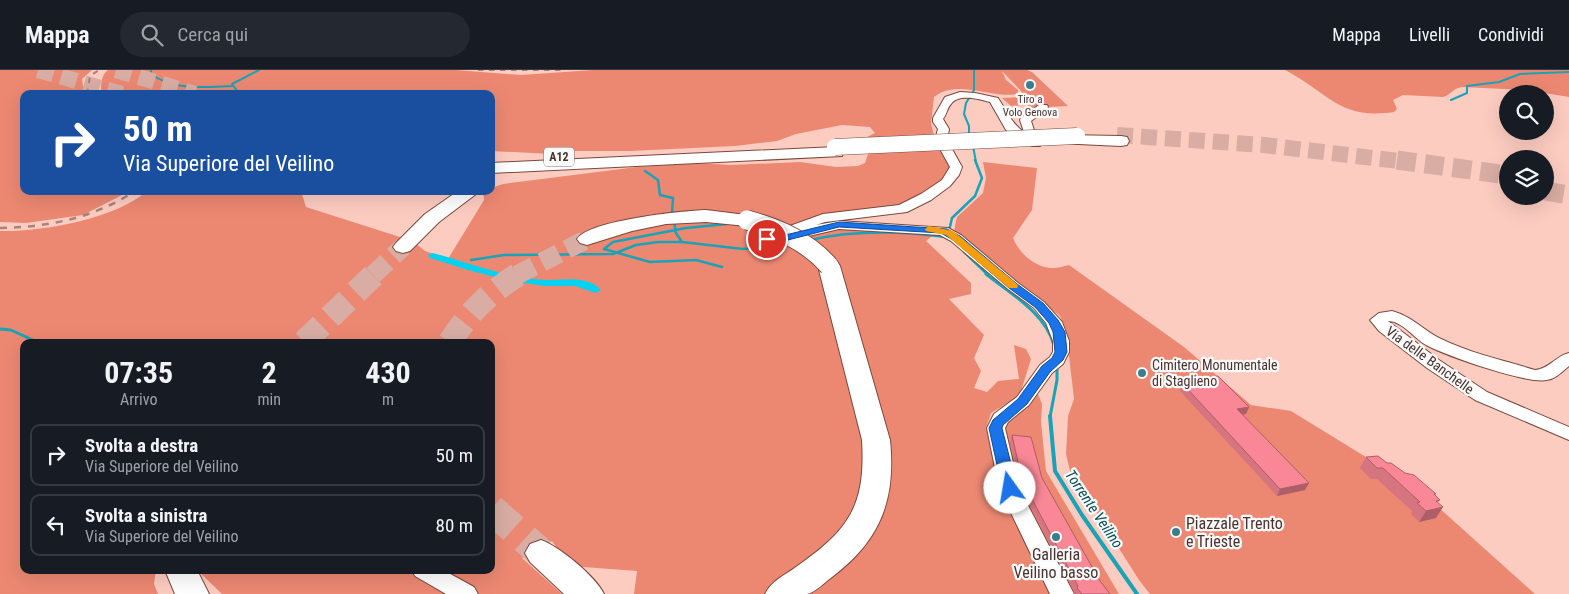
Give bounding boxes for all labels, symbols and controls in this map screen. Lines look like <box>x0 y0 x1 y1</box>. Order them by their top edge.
search box <box>120 12 470 57</box>
text: Mappa <box>25 21 90 49</box>
icon: search <box>138 21 166 49</box>
text: Cerca qui <box>178 23 248 46</box>
text: Mappa <box>1332 24 1381 45</box>
text: Livelli <box>1409 24 1450 45</box>
text: Condividi <box>1478 24 1544 45</box>
marker: Tiro a Volo Genova <box>1024 79 1036 91</box>
map controls <box>1499 85 1554 205</box>
button: search <box>1499 85 1554 140</box>
place label: Tiro a Volo Genova <box>1003 93 1057 119</box>
text: 50 m <box>123 109 192 150</box>
icon: right <box>40 110 105 175</box>
road number: A12 <box>544 147 574 166</box>
button: layers <box>1499 150 1554 205</box>
text: Via Superiore del Veilino <box>123 151 334 176</box>
pin <box>746 218 788 260</box>
icon: arrive <box>753 225 781 253</box>
street label: Via delle Banchelle <box>1383 323 1477 397</box>
text: 07:35 <box>104 355 173 390</box>
text: 2 <box>262 355 277 390</box>
text: 430 <box>365 355 411 390</box>
place label: Cimitero Monumentale di Staglieno <box>1152 357 1278 389</box>
marker: Cimitero Monumentale di Staglieno <box>1136 367 1148 379</box>
text: Arrivo <box>120 390 157 409</box>
text: min <box>257 390 281 409</box>
text: m <box>382 390 394 409</box>
text: Svolta a destra <box>85 434 198 457</box>
icon: right <box>42 441 70 469</box>
text: 50 m <box>436 444 473 467</box>
text: Via Superiore del Veilino <box>85 457 239 476</box>
position arrow <box>983 461 1035 513</box>
water label: Torrente Veilino <box>1061 467 1127 551</box>
text: Svolta a sinistra <box>85 504 207 527</box>
icon: left <box>42 511 70 539</box>
text: 80 m <box>436 514 473 537</box>
place label: Piazzale Trento e Trieste <box>1186 514 1283 551</box>
marker: Piazzale Trento e Trieste <box>1170 526 1182 538</box>
text: Via Superiore del Veilino <box>85 527 239 546</box>
marker: Galleria Veilino basso <box>1050 531 1062 543</box>
place label: Galleria Veilino basso <box>1014 545 1098 582</box>

